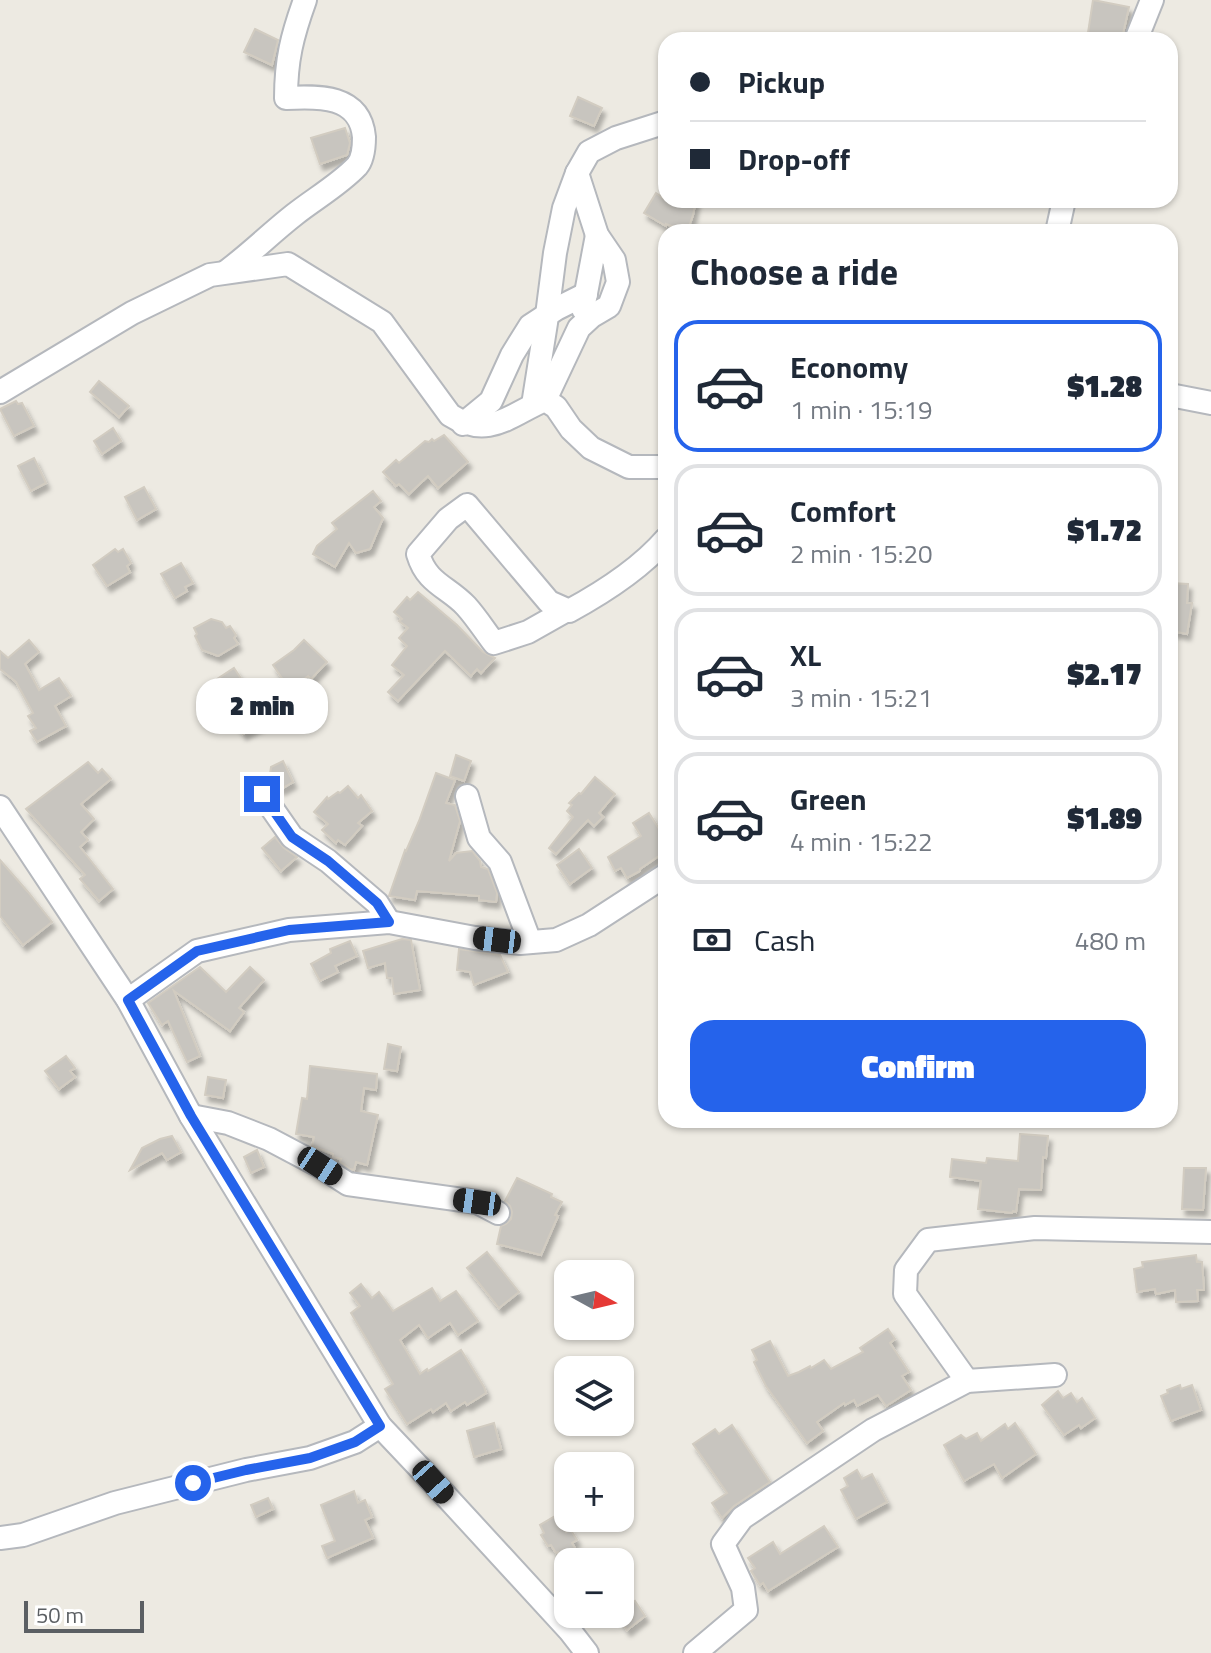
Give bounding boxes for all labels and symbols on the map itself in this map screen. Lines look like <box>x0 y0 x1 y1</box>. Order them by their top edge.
callout: 2 min <box>196 678 328 734</box>
route end <box>244 776 280 812</box>
car <box>472 925 522 955</box>
car <box>293 1143 347 1189</box>
car <box>452 1187 502 1217</box>
north arrow <box>554 1260 634 1340</box>
car <box>408 1456 458 1508</box>
route start <box>175 1465 211 1501</box>
scale bar <box>24 1597 144 1633</box>

